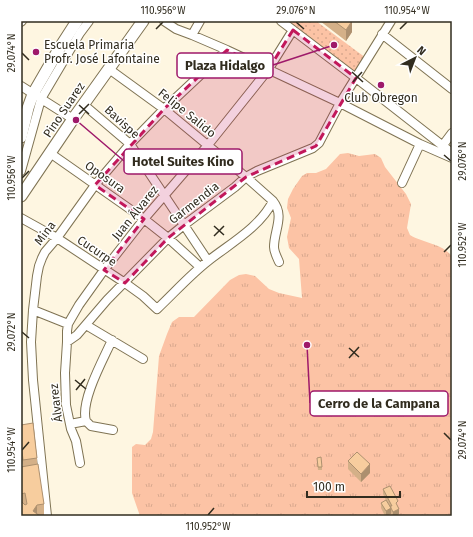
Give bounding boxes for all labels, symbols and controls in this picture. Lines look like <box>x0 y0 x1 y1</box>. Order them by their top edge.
text: 110.956°W <box>140 5 186 17</box>
text: 29.076°N <box>276 5 316 17</box>
text: 110.954°W <box>384 5 430 17</box>
text: 29.074°N <box>6 33 18 73</box>
place label: Escuela Primaria Profr. José Lafontaine <box>44 38 160 66</box>
north arrow <box>395 38 435 78</box>
text: N <box>414 44 428 58</box>
marker: Escuela Primaria Profr. José Lafontaine <box>31 47 41 57</box>
callout: Plaza Hidalgo <box>177 53 273 78</box>
text: Plaza Hidalgo <box>185 58 265 73</box>
street label: Pino Suarez <box>40 80 88 140</box>
marker: Club Obregon <box>376 80 386 90</box>
street label: Felipe Salido <box>155 86 219 140</box>
place label: Club Obregon <box>344 91 418 105</box>
street label: Bavispe <box>102 103 142 141</box>
text: 29.076°N <box>457 141 469 181</box>
callout: Hotel Suites Kino <box>124 149 242 174</box>
text: Hotel Suites Kino <box>132 154 234 169</box>
text: 110.956°W <box>6 155 18 201</box>
street label: Oposura <box>82 158 128 196</box>
street label: Garmendia <box>166 179 222 227</box>
street label: Juan Álvarez <box>108 182 161 243</box>
street label: Mina <box>32 218 58 248</box>
text: 110.952°W <box>457 222 469 267</box>
street label: Cucurpe <box>75 233 119 269</box>
text: 29.072°N <box>6 312 18 352</box>
street label: Álvarez <box>46 383 65 423</box>
callout: Cerro de la Campana <box>310 391 448 416</box>
text: Cerro de la Campana <box>318 396 440 411</box>
text: 29.074°N <box>457 420 469 460</box>
text: 110.954°W <box>6 427 18 473</box>
scale bar <box>307 473 400 499</box>
text: 100 m <box>313 480 345 494</box>
text: 110.952°W <box>186 521 231 533</box>

